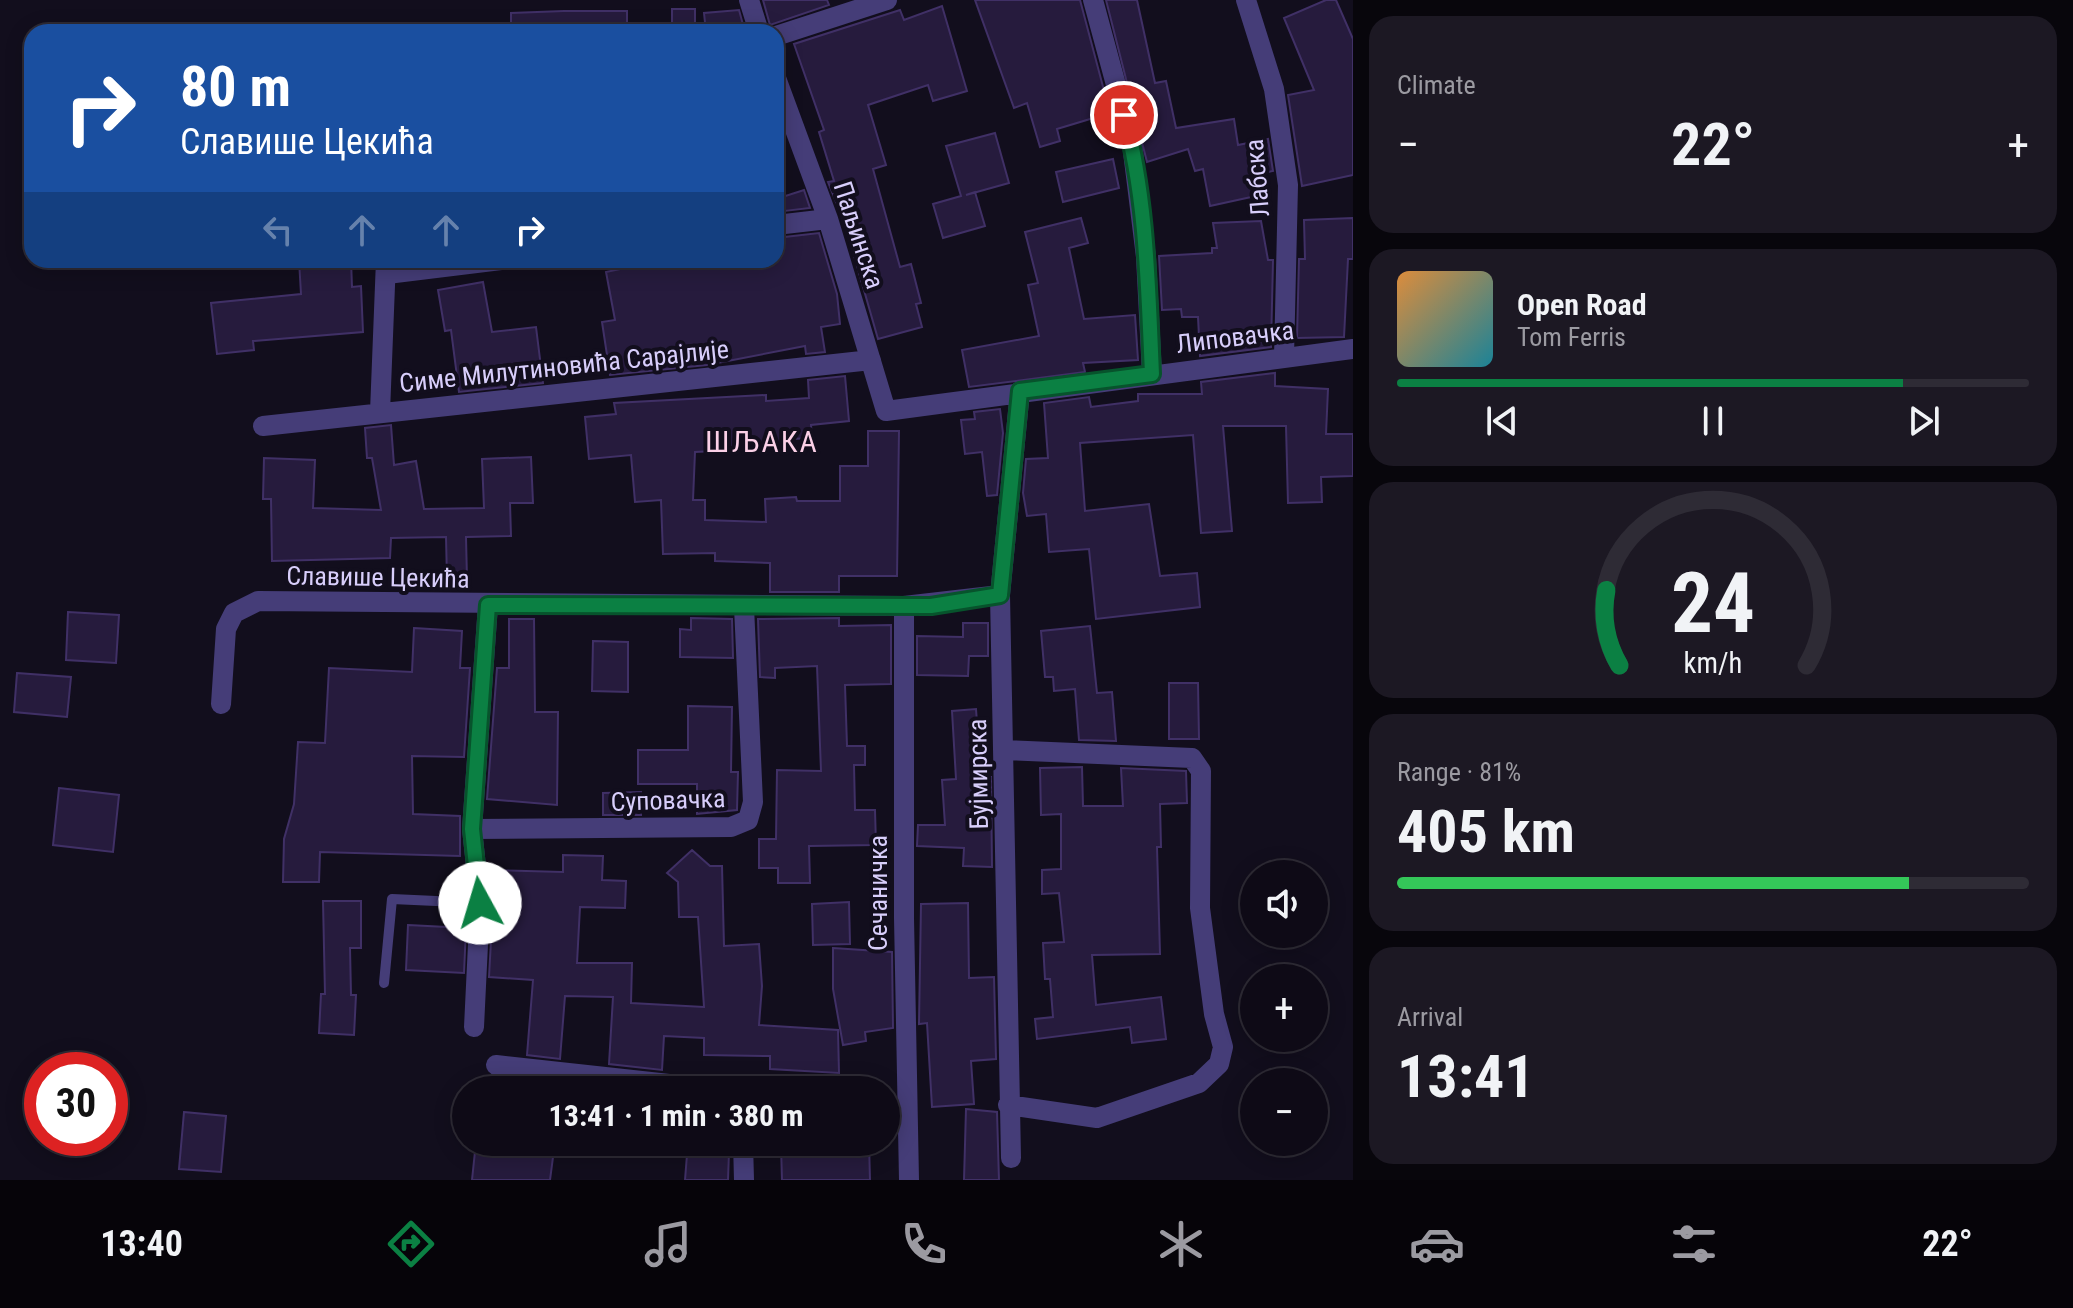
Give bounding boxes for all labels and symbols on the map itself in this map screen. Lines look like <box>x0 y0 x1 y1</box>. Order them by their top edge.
pin <box>1090 81 1158 149</box>
street label: Лабска <box>1239 138 1275 218</box>
street label: Паљинска <box>828 178 890 292</box>
street label: Липовачка <box>1174 315 1296 359</box>
street label: Симе Милутиновића Сарајлије <box>398 334 730 398</box>
district label: ШЉАКА <box>705 424 819 459</box>
street label: Славише Цекића <box>286 560 470 594</box>
street label: Бујмирска <box>962 718 994 830</box>
street label: Суповачка <box>610 783 726 817</box>
street label: Сечаничка <box>863 835 893 951</box>
position arrow <box>438 861 522 945</box>
speed limit sign: 30 <box>24 1052 128 1156</box>

